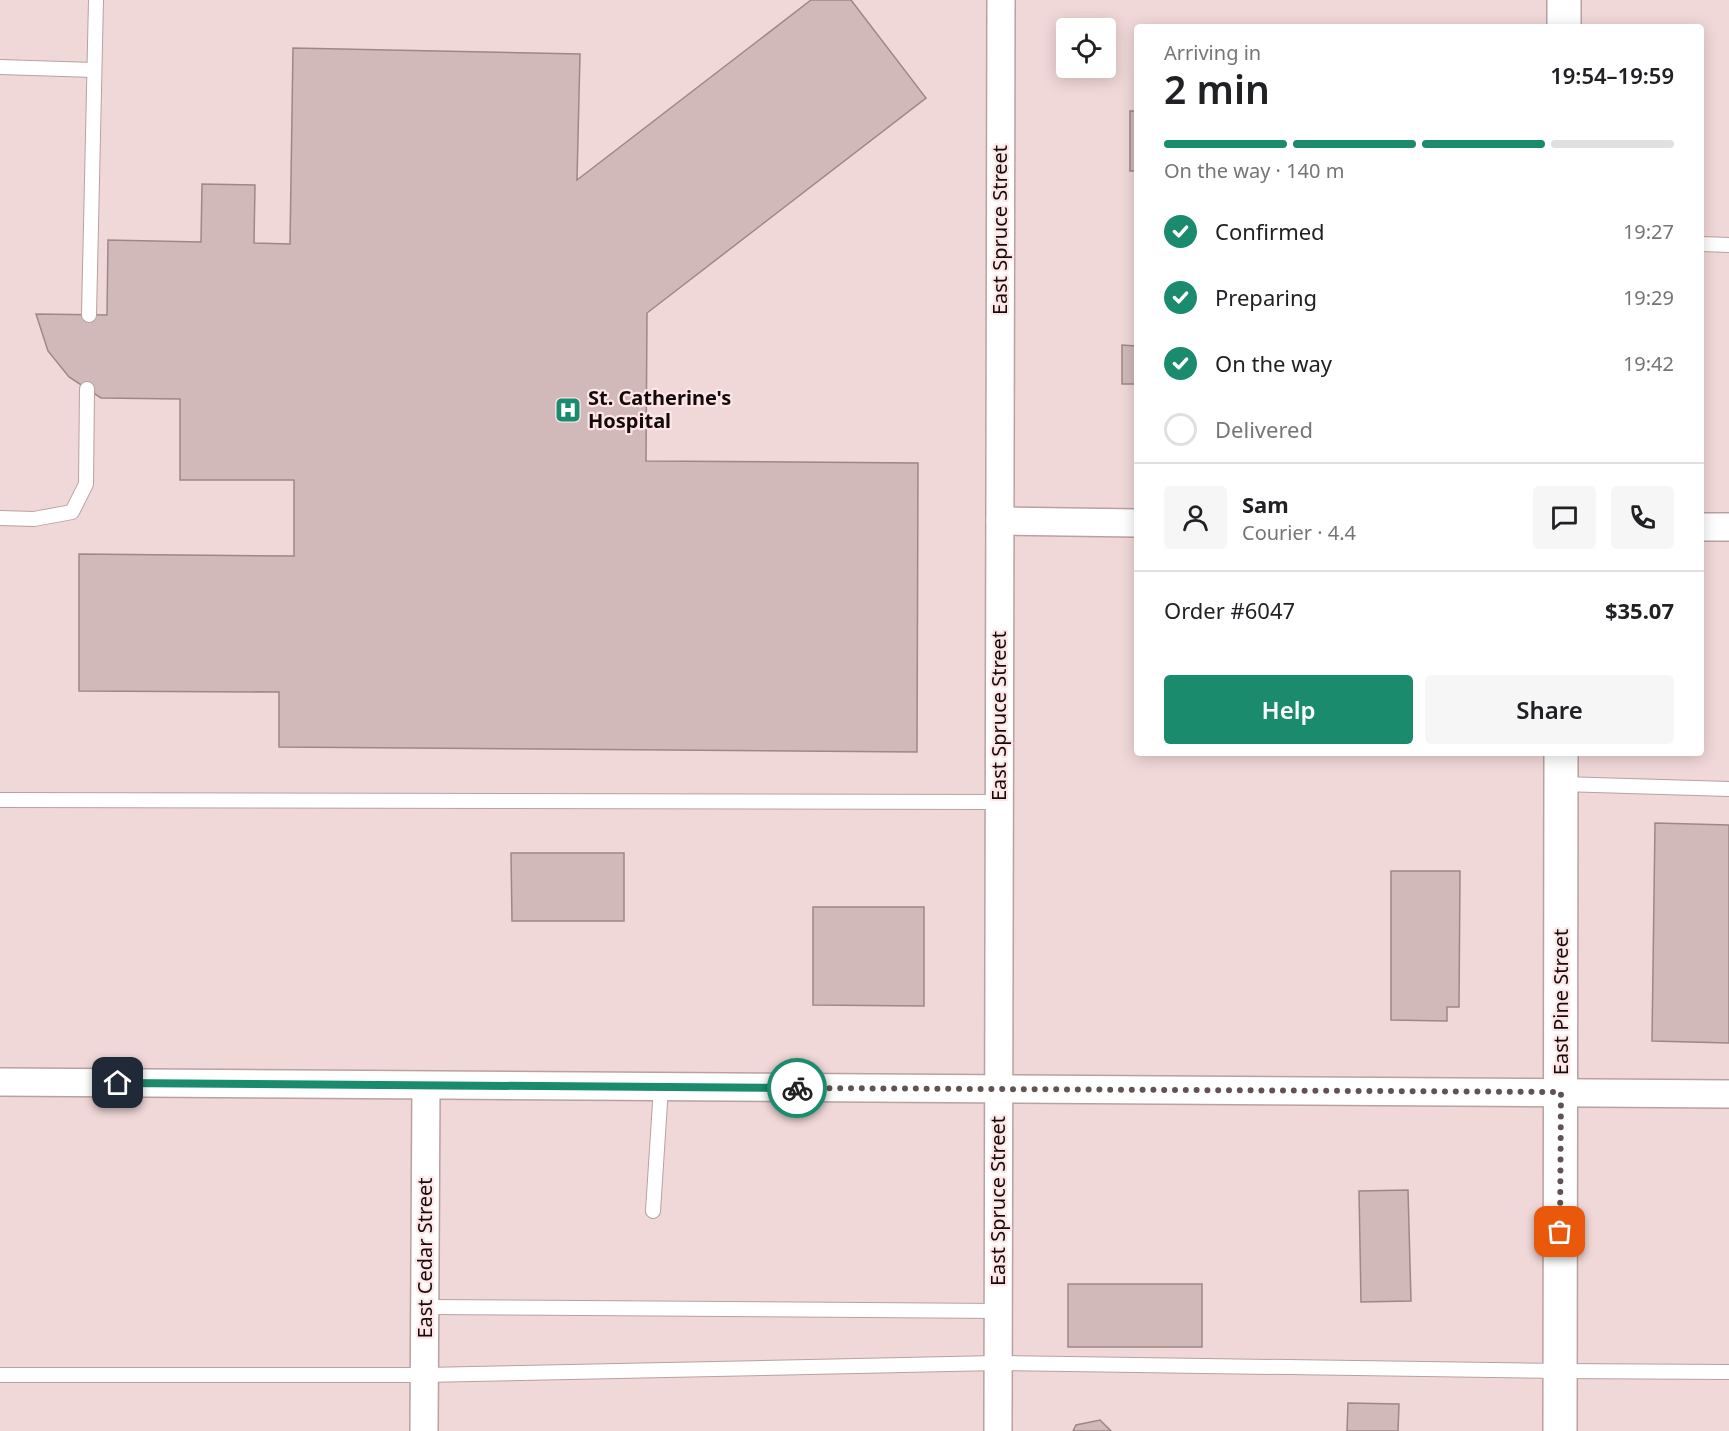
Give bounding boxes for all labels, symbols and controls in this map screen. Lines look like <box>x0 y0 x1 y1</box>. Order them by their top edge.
map controls <box>1056 18 1116 78</box>
button: locate <box>1056 18 1116 78</box>
text: Arriving in <box>1164 39 1261 66</box>
text: 19:54–19:59 <box>1550 60 1674 90</box>
text: 2 min <box>1164 62 1270 115</box>
street label: East Spruce Street <box>986 145 1013 315</box>
text: On the way · 140 m <box>1164 157 1344 184</box>
icon: check <box>1164 215 1197 248</box>
text: Confirmed <box>1215 216 1325 246</box>
text: 19:27 <box>1623 218 1674 245</box>
icon: check <box>1164 281 1197 314</box>
text: Preparing <box>1215 282 1317 312</box>
text: 19:29 <box>1623 284 1674 311</box>
icon: check <box>1164 347 1197 380</box>
text: On the way <box>1215 348 1332 378</box>
text: 19:42 <box>1623 350 1674 377</box>
place label: St. Catherine's Hospital <box>588 384 731 434</box>
hospital icon: St. Catherine's Hospital <box>553 395 583 425</box>
text: Delivered <box>1215 414 1313 444</box>
button: person <box>1164 486 1227 549</box>
button: chat <box>1533 486 1596 549</box>
button: phone <box>1611 486 1674 549</box>
text: Sam <box>1242 489 1289 519</box>
text: Courier · 4.4 <box>1242 519 1356 546</box>
text: Order #6047 <box>1164 595 1295 625</box>
text: $35.07 <box>1605 595 1674 625</box>
street label: East Spruce Street <box>985 631 1012 801</box>
button: Help <box>1164 675 1413 744</box>
button: Share <box>1425 675 1674 744</box>
street label: East Pine Street <box>1547 929 1574 1075</box>
pin <box>92 1057 143 1108</box>
courier <box>767 1058 827 1118</box>
icon: home <box>101 1066 134 1099</box>
icon: bike <box>781 1072 814 1105</box>
street label: East Spruce Street <box>984 1116 1011 1286</box>
street label: East Cedar Street <box>411 1177 438 1339</box>
pin <box>1534 1206 1585 1257</box>
icon: bag <box>1543 1215 1576 1248</box>

